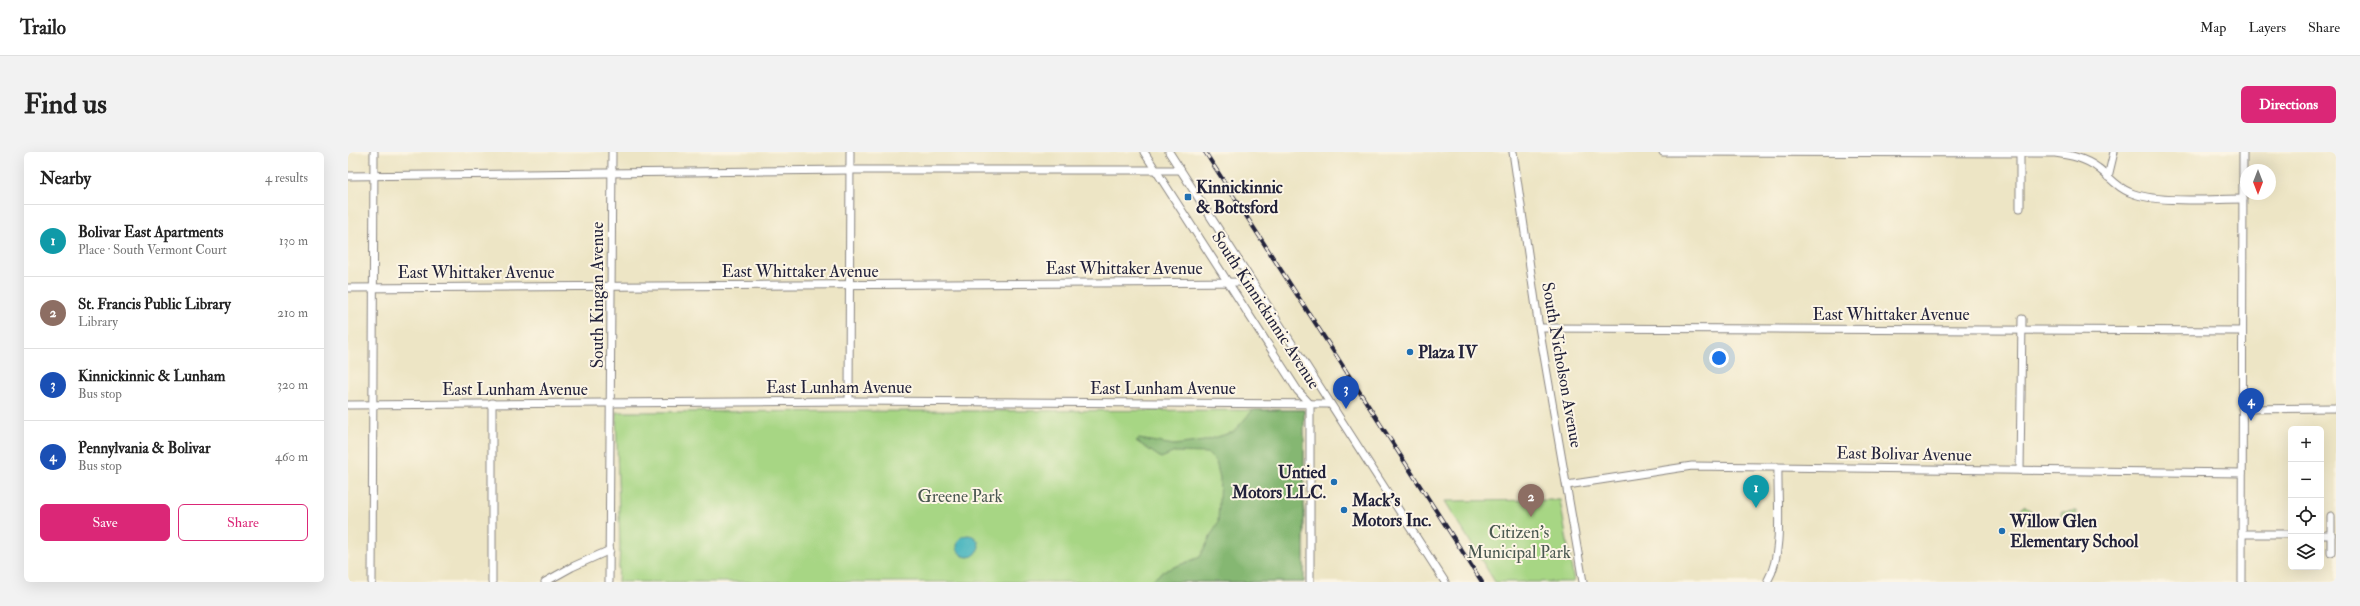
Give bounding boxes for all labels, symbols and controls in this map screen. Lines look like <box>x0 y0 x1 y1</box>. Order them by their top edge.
text: Trailo <box>20 16 66 40</box>
text: Map <box>2200 19 2226 36</box>
text: Layers <box>2248 19 2286 36</box>
text: Share <box>2308 19 2340 36</box>
button: Directions <box>2241 86 2336 123</box>
text: Find us <box>24 87 107 122</box>
north arrow <box>2240 164 2276 200</box>
text: Nearby <box>40 168 91 189</box>
text: 4 results <box>265 170 308 186</box>
place label: Kinnickinnic & Bottsford <box>1196 177 1283 218</box>
marker: Kinnickinnic & Bottsford <box>1183 192 1193 202</box>
street label: South Kingan Avenue <box>587 222 608 368</box>
text: Bolivar East Apartments <box>78 223 223 242</box>
street label: South Kinnickinnic Avenue <box>1207 227 1325 393</box>
text: 1 <box>51 233 55 249</box>
text: 130 m <box>279 233 308 249</box>
text: Place · South Vermont Court <box>78 242 227 258</box>
street label: East Whittaker Avenue <box>1045 258 1203 279</box>
street label: East Whittaker Avenue <box>721 261 879 282</box>
street label: East Whittaker Avenue <box>397 262 555 283</box>
street label: South Nicholson Avenue <box>1537 281 1587 449</box>
text: St. Francis Public Library <box>78 295 231 314</box>
street label: East Whittaker Avenue <box>1812 304 1970 325</box>
text: 2 <box>50 305 56 321</box>
text: 210 m <box>277 305 308 321</box>
text: Library <box>78 314 118 330</box>
place label: Plaza IV <box>1418 342 1478 363</box>
marker: Plaza IV <box>1405 347 1415 357</box>
your location <box>1709 348 1729 368</box>
text: Kinnickinnic & Lunham <box>78 367 225 386</box>
pin: 3 <box>1333 376 1359 409</box>
text: 3 <box>51 377 56 393</box>
text: 320 m <box>277 377 308 393</box>
street label: East Lunham Avenue <box>766 377 912 398</box>
street label: East Lunham Avenue <box>1090 378 1236 399</box>
street label: East Lunham Avenue <box>442 379 588 400</box>
text: Bus stop <box>78 386 122 402</box>
pin: 4 <box>2238 388 2264 421</box>
map controls <box>2288 426 2324 570</box>
button: + <box>2288 426 2324 462</box>
text: Pennylvania & Bolivar <box>78 439 211 458</box>
street label: East Bolivar Avenue <box>1836 442 1972 466</box>
text: 4 <box>49 449 57 465</box>
text: 460 m <box>275 449 308 465</box>
text: Bus stop <box>78 458 122 474</box>
place label: Untied Motors LLC. <box>1231 462 1327 503</box>
button: − <box>2288 462 2324 498</box>
pin: 1 <box>1743 475 1769 508</box>
marker: Untied Motors LLC. <box>1329 477 1339 487</box>
pin: 2 <box>1518 484 1544 517</box>
park label: Greene Park <box>917 486 1003 507</box>
place label: Mack's Motors Inc. <box>1351 490 1431 531</box>
button: locate <box>2288 498 2324 534</box>
button: Save <box>40 504 170 541</box>
button: Share <box>178 504 308 541</box>
marker: Mack's Motors Inc. <box>1339 505 1349 515</box>
place label: Willow Glen Elementary School <box>2009 511 2139 553</box>
park label: Citizen's Municipal Park <box>1467 522 1571 564</box>
marker: Willow Glen Elementary School <box>1997 526 2007 536</box>
button: layers <box>2288 534 2324 570</box>

